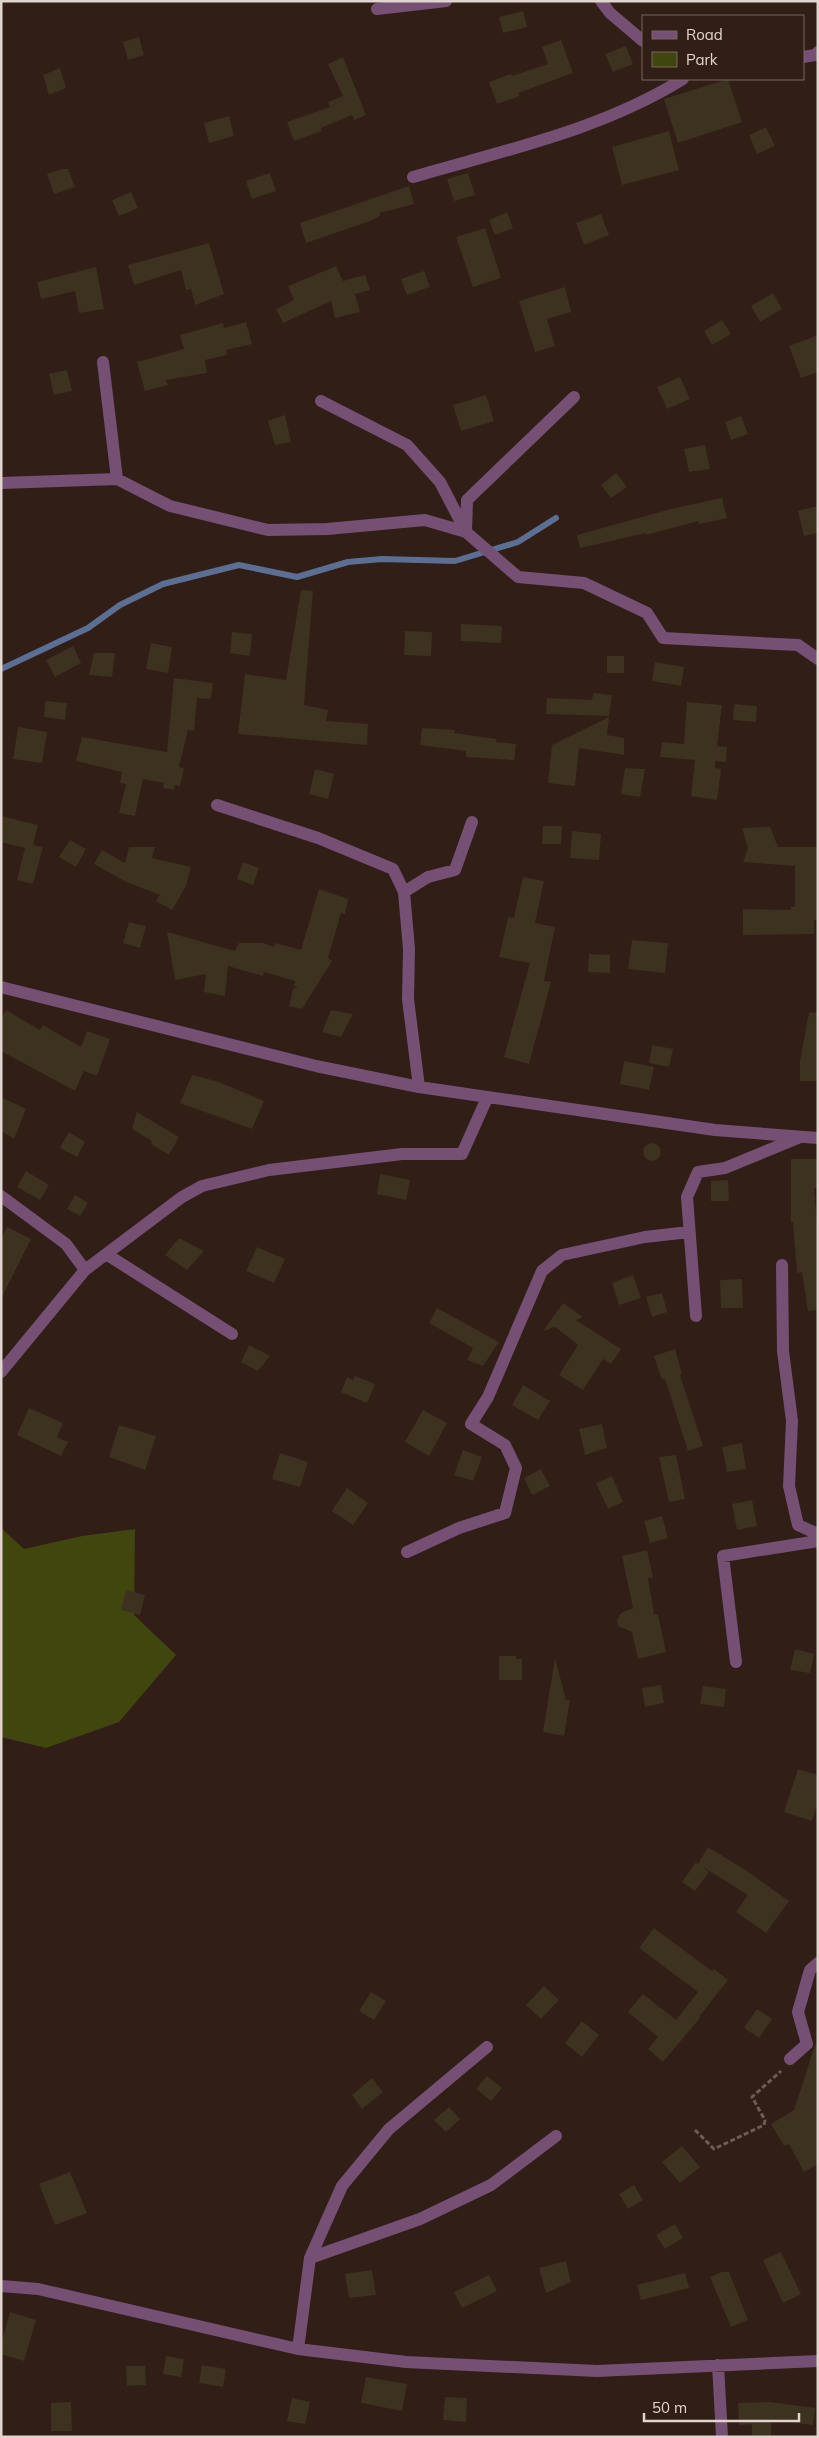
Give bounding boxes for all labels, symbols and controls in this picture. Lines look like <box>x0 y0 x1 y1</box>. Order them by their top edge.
legend <box>642 15 804 80</box>
text: Road <box>686 25 723 44</box>
text: Park <box>686 50 718 69</box>
scale bar <box>644 2390 799 2422</box>
text: 50 m <box>652 2398 687 2417</box>

